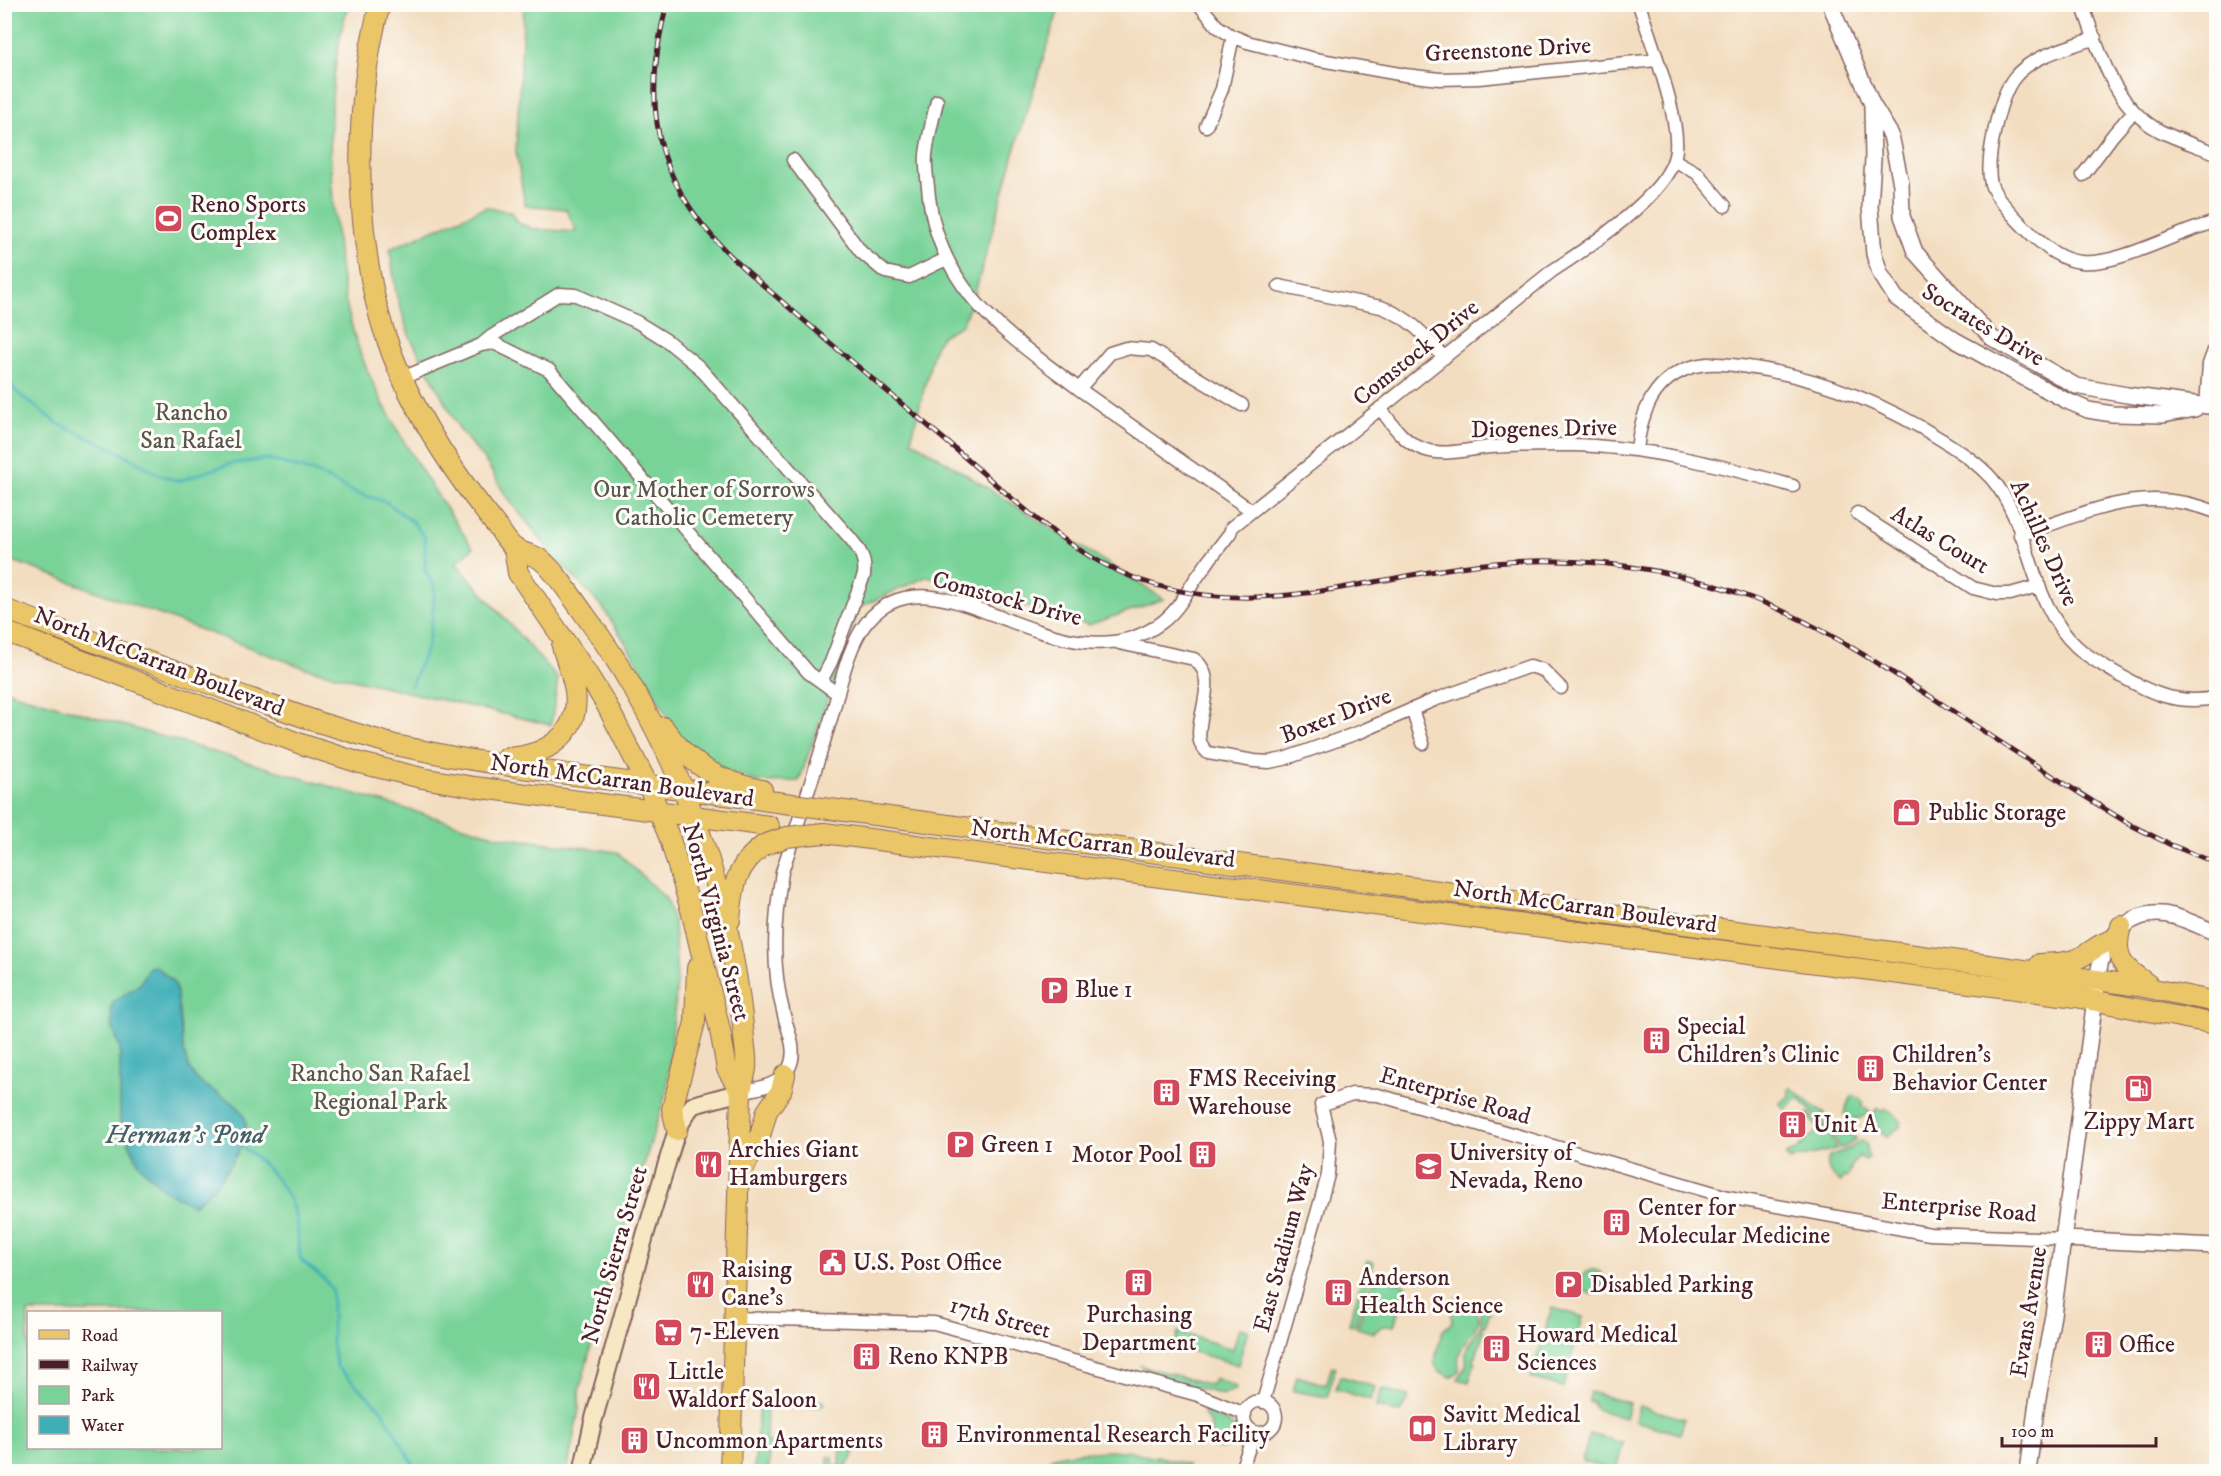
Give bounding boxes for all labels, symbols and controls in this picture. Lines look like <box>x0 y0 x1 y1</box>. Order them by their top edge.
street label: Greenstone Drive <box>1424 31 1592 69</box>
place label: Reno Sports Complex <box>190 190 306 248</box>
sports icon: Reno Sports Complex <box>153 203 185 235</box>
street label: Socrates Drive <box>1916 277 2050 373</box>
street label: Comstock Drive <box>1347 293 1485 413</box>
park label: Rancho San Rafael <box>140 398 243 456</box>
street label: Diogenes Drive <box>1471 413 1617 445</box>
park label: Our Mother of Sorrows Catholic Cemetery <box>593 475 815 533</box>
street label: Achilles Drive <box>2003 475 2085 611</box>
street label: Atlas Court <box>1885 499 1995 581</box>
street label: Comstock Drive <box>929 565 1085 633</box>
street label: North McCarran Boulevard <box>29 600 289 724</box>
street label: Boxer Drive <box>1276 681 1396 751</box>
street label: North McCarran Boulevard <box>488 748 756 814</box>
shop icon: Public Storage <box>1891 797 1923 829</box>
place label: Public Storage <box>1928 798 2066 828</box>
street label: North McCarran Boulevard <box>969 813 1237 875</box>
street label: North Virginia Street <box>675 820 757 1025</box>
street label: North McCarran Boulevard <box>1451 874 1719 940</box>
parking icon: Blue 1 <box>1038 974 1070 1006</box>
place label: Blue 1 <box>1075 975 1133 1005</box>
place label: Special Children's Clinic <box>1677 1012 1840 1070</box>
building icon: Special Children's Clinic <box>1640 1025 1672 1057</box>
place label: Children's Behavior Center <box>1892 1040 2047 1098</box>
building icon: Children's Behavior Center <box>1855 1053 1887 1085</box>
park label: Rancho San Rafael Regional Park <box>290 1059 471 1117</box>
street label: Enterprise Road <box>1376 1060 1534 1132</box>
place label: FMS Receiving Warehouse <box>1187 1064 1336 1122</box>
fuel station icon: Zippy Mart <box>2123 1073 2155 1105</box>
building icon: FMS Receiving Warehouse <box>1151 1077 1183 1109</box>
place label: Zippy Mart <box>2084 1107 2195 1137</box>
building icon: Unit A <box>1776 1109 1808 1141</box>
place label: Unit A <box>1813 1110 1878 1140</box>
water label: Herman's Pond <box>104 1119 268 1152</box>
parking icon: Green 1 <box>944 1129 976 1161</box>
place label: Green 1 <box>981 1130 1053 1160</box>
place label: Archies Giant Hamburgers <box>729 1135 859 1193</box>
place label: University of Nevada, Reno <box>1449 1138 1583 1196</box>
building icon: Motor Pool <box>1187 1139 1219 1171</box>
place label: Motor Pool <box>1071 1140 1183 1170</box>
restaurant icon: Archies Giant Hamburgers <box>692 1148 724 1180</box>
school or university icon: University of Nevada, Reno <box>1412 1151 1444 1183</box>
street label: East Stadium Way <box>1247 1160 1321 1336</box>
street label: North Sierra Street <box>575 1162 655 1347</box>
street label: Enterprise Road <box>1880 1186 2038 1230</box>
place label: Center for Molecular Medicine <box>1638 1193 1830 1251</box>
building icon: Center for Molecular Medicine <box>1601 1206 1633 1238</box>
street label: Evans Avenue <box>2004 1244 2054 1380</box>
public building icon: U.S. Post Office <box>816 1247 848 1279</box>
place label: U.S. Post Office <box>853 1248 1002 1278</box>
place label: Raising Cane's <box>721 1255 792 1313</box>
place label: Anderson Health Science <box>1359 1263 1503 1321</box>
building icon: Purchasing Department <box>1123 1266 1155 1298</box>
restaurant icon: Raising Cane's <box>684 1268 716 1300</box>
parking icon: Disabled Parking <box>1553 1269 1585 1301</box>
place label: Disabled Parking <box>1590 1270 1753 1300</box>
building icon: Anderson Health Science <box>1322 1276 1354 1308</box>
street label: 17th Street <box>946 1290 1054 1346</box>
place label: Purchasing Department <box>1082 1300 1197 1358</box>
legend <box>27 1311 222 1449</box>
supermarket icon: 7-Eleven <box>653 1316 685 1348</box>
place label: 7-Eleven <box>690 1317 780 1347</box>
place label: Howard Medical Sciences <box>1517 1320 1678 1378</box>
text: Road <box>81 1325 118 1347</box>
building icon: Office <box>2082 1329 2114 1361</box>
place label: Office <box>2119 1330 2175 1360</box>
building icon: Howard Medical Sciences <box>1480 1333 1512 1365</box>
building icon: Reno KNPB <box>851 1341 883 1373</box>
place label: Reno KNPB <box>888 1342 1009 1372</box>
text: Railway <box>81 1355 139 1377</box>
place label: Little Waldorf Saloon <box>667 1357 817 1415</box>
restaurant icon: Little Waldorf Saloon <box>631 1370 663 1402</box>
text: Park <box>81 1385 115 1407</box>
place label: Savitt Medical Library <box>1443 1400 1581 1458</box>
scale bar <box>2002 1410 2156 1448</box>
library icon: Savitt Medical Library <box>1406 1413 1438 1445</box>
text: Water <box>80 1415 124 1437</box>
building icon: Environmental Research Facility <box>919 1419 951 1451</box>
place label: Environmental Research Facility <box>956 1420 1270 1450</box>
text: 100 m <box>2011 1421 2054 1443</box>
building icon: Uncommon Apartments <box>618 1425 650 1457</box>
place label: Uncommon Apartments <box>655 1426 883 1456</box>

